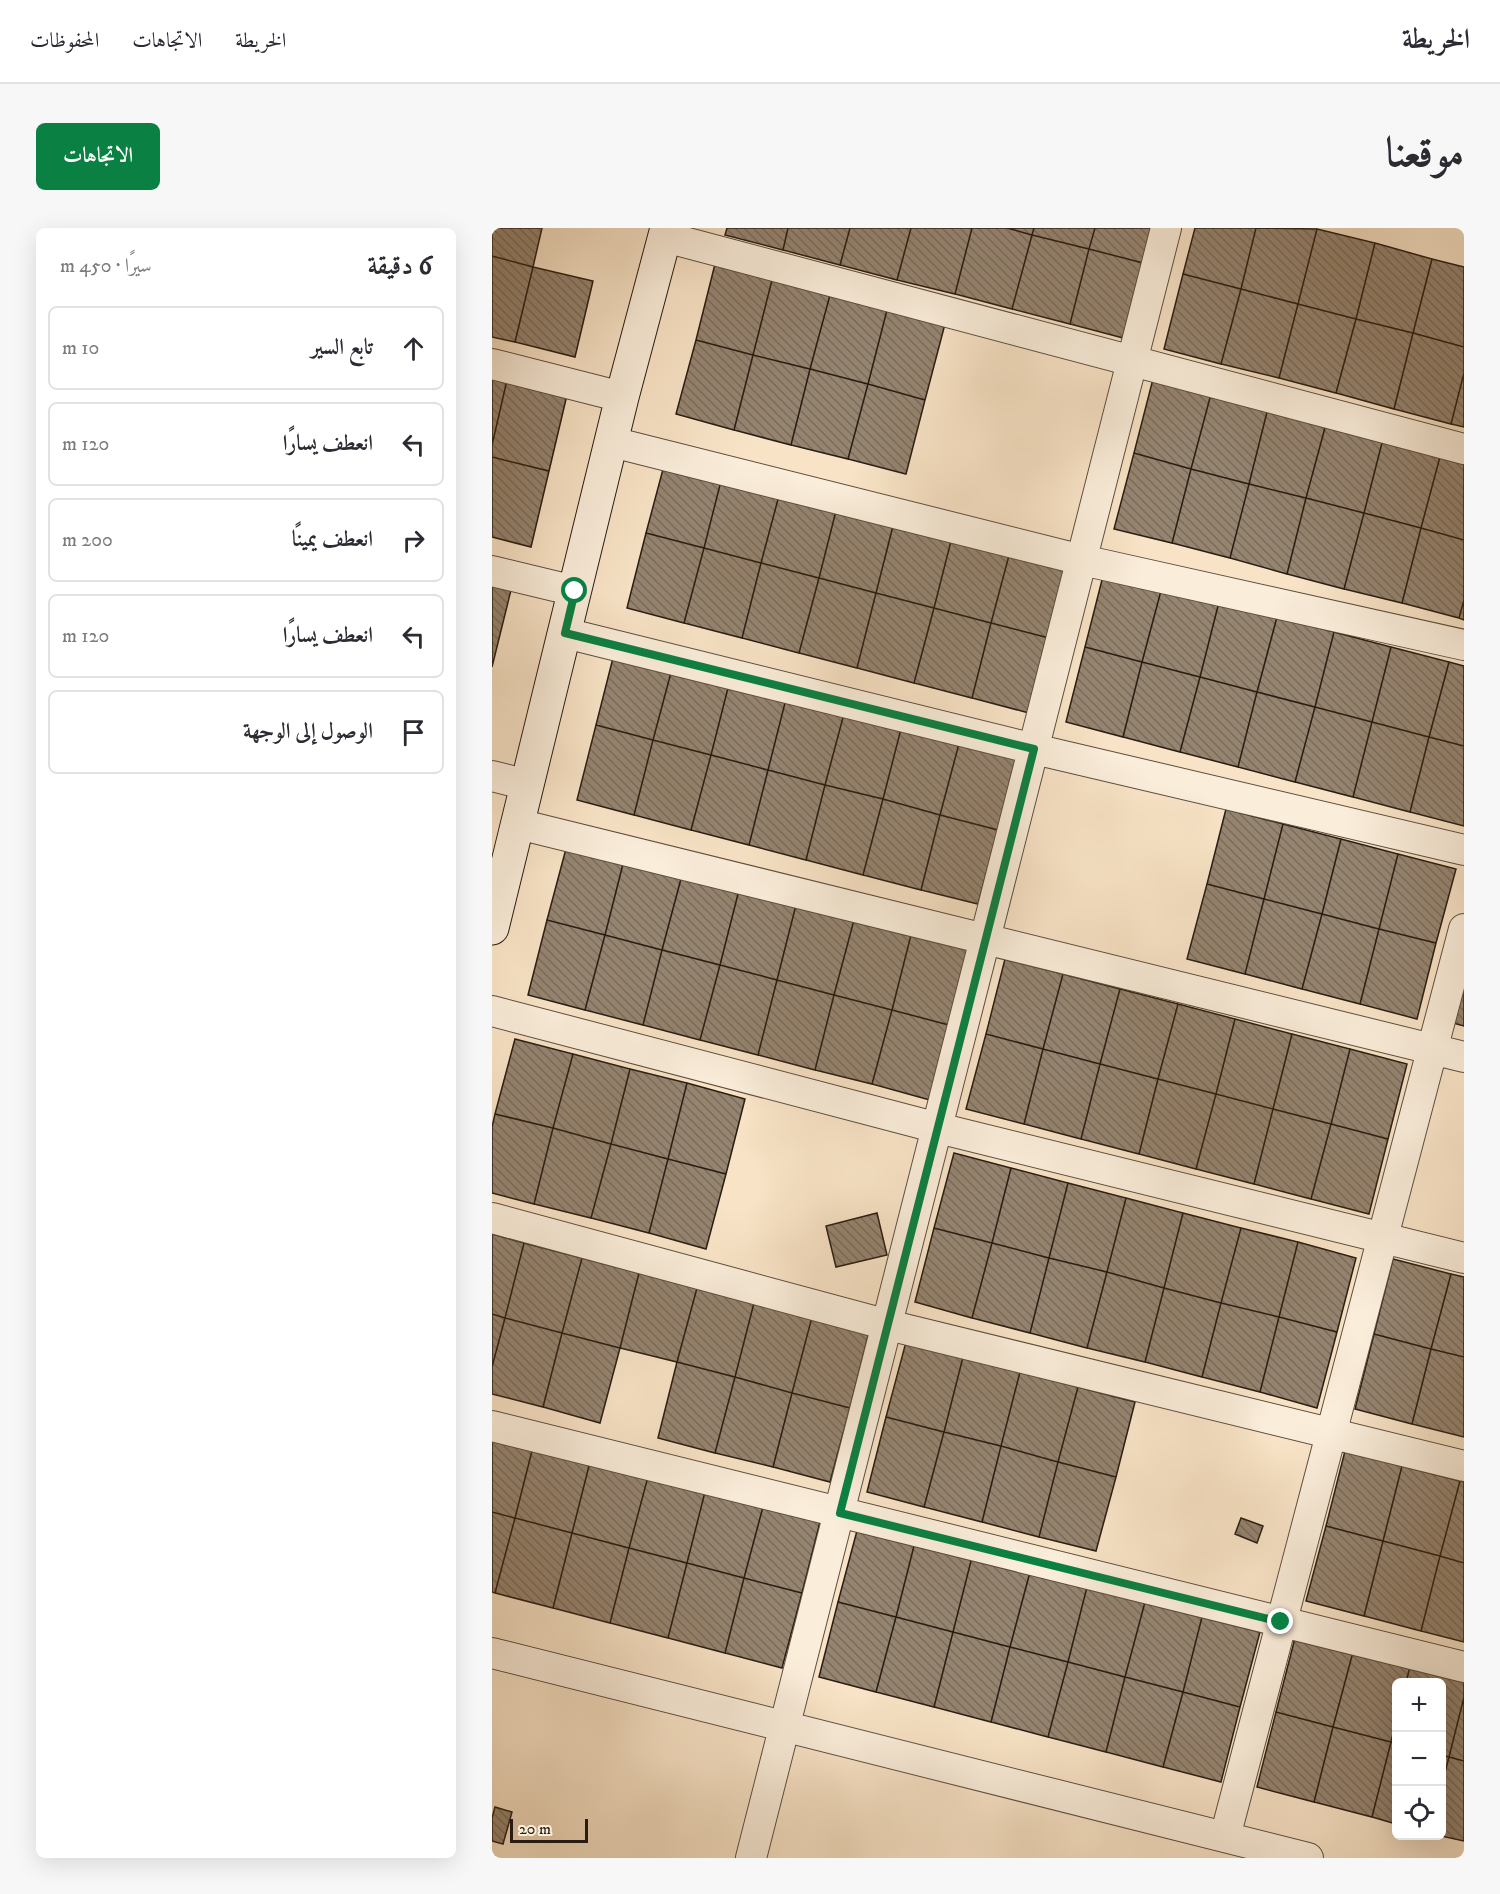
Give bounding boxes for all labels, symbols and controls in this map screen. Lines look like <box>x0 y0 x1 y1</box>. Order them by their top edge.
text: الخريطة <box>1402 22 1470 57</box>
text: المحفوظات <box>30 28 99 54</box>
text: الاتجاهات <box>132 28 202 54</box>
text: الخريطة <box>235 28 286 54</box>
button: الاتجاهات <box>36 123 160 190</box>
text: موقعنا <box>1386 128 1464 180</box>
text: 6 دقيقة <box>367 250 432 283</box>
text: سيرًا · 450 m <box>60 254 152 279</box>
icon: ahead <box>397 332 430 365</box>
text: تابع السير <box>311 334 373 361</box>
text: 10 m <box>62 336 99 361</box>
icon: left <box>397 428 430 461</box>
text: انعطف يسارًا <box>283 430 373 457</box>
text: 120 m <box>62 432 109 457</box>
icon: right <box>397 524 430 557</box>
text: انعطف يمينًا <box>292 526 373 553</box>
text: 200 m <box>62 528 113 553</box>
route start <box>561 577 587 603</box>
icon: left <box>397 620 430 653</box>
text: انعطف يسارًا <box>283 622 373 649</box>
text: 120 m <box>62 624 109 649</box>
icon: arrive <box>397 716 430 749</box>
text: الوصول إلى الوجهة <box>243 718 373 745</box>
route end <box>1267 1608 1293 1634</box>
map controls <box>1392 1678 1446 1840</box>
button: + <box>1392 1678 1446 1732</box>
button: − <box>1392 1732 1446 1786</box>
button: locate <box>1392 1786 1446 1840</box>
scale bar <box>510 1816 588 1844</box>
text: 20 m <box>519 1819 551 1839</box>

